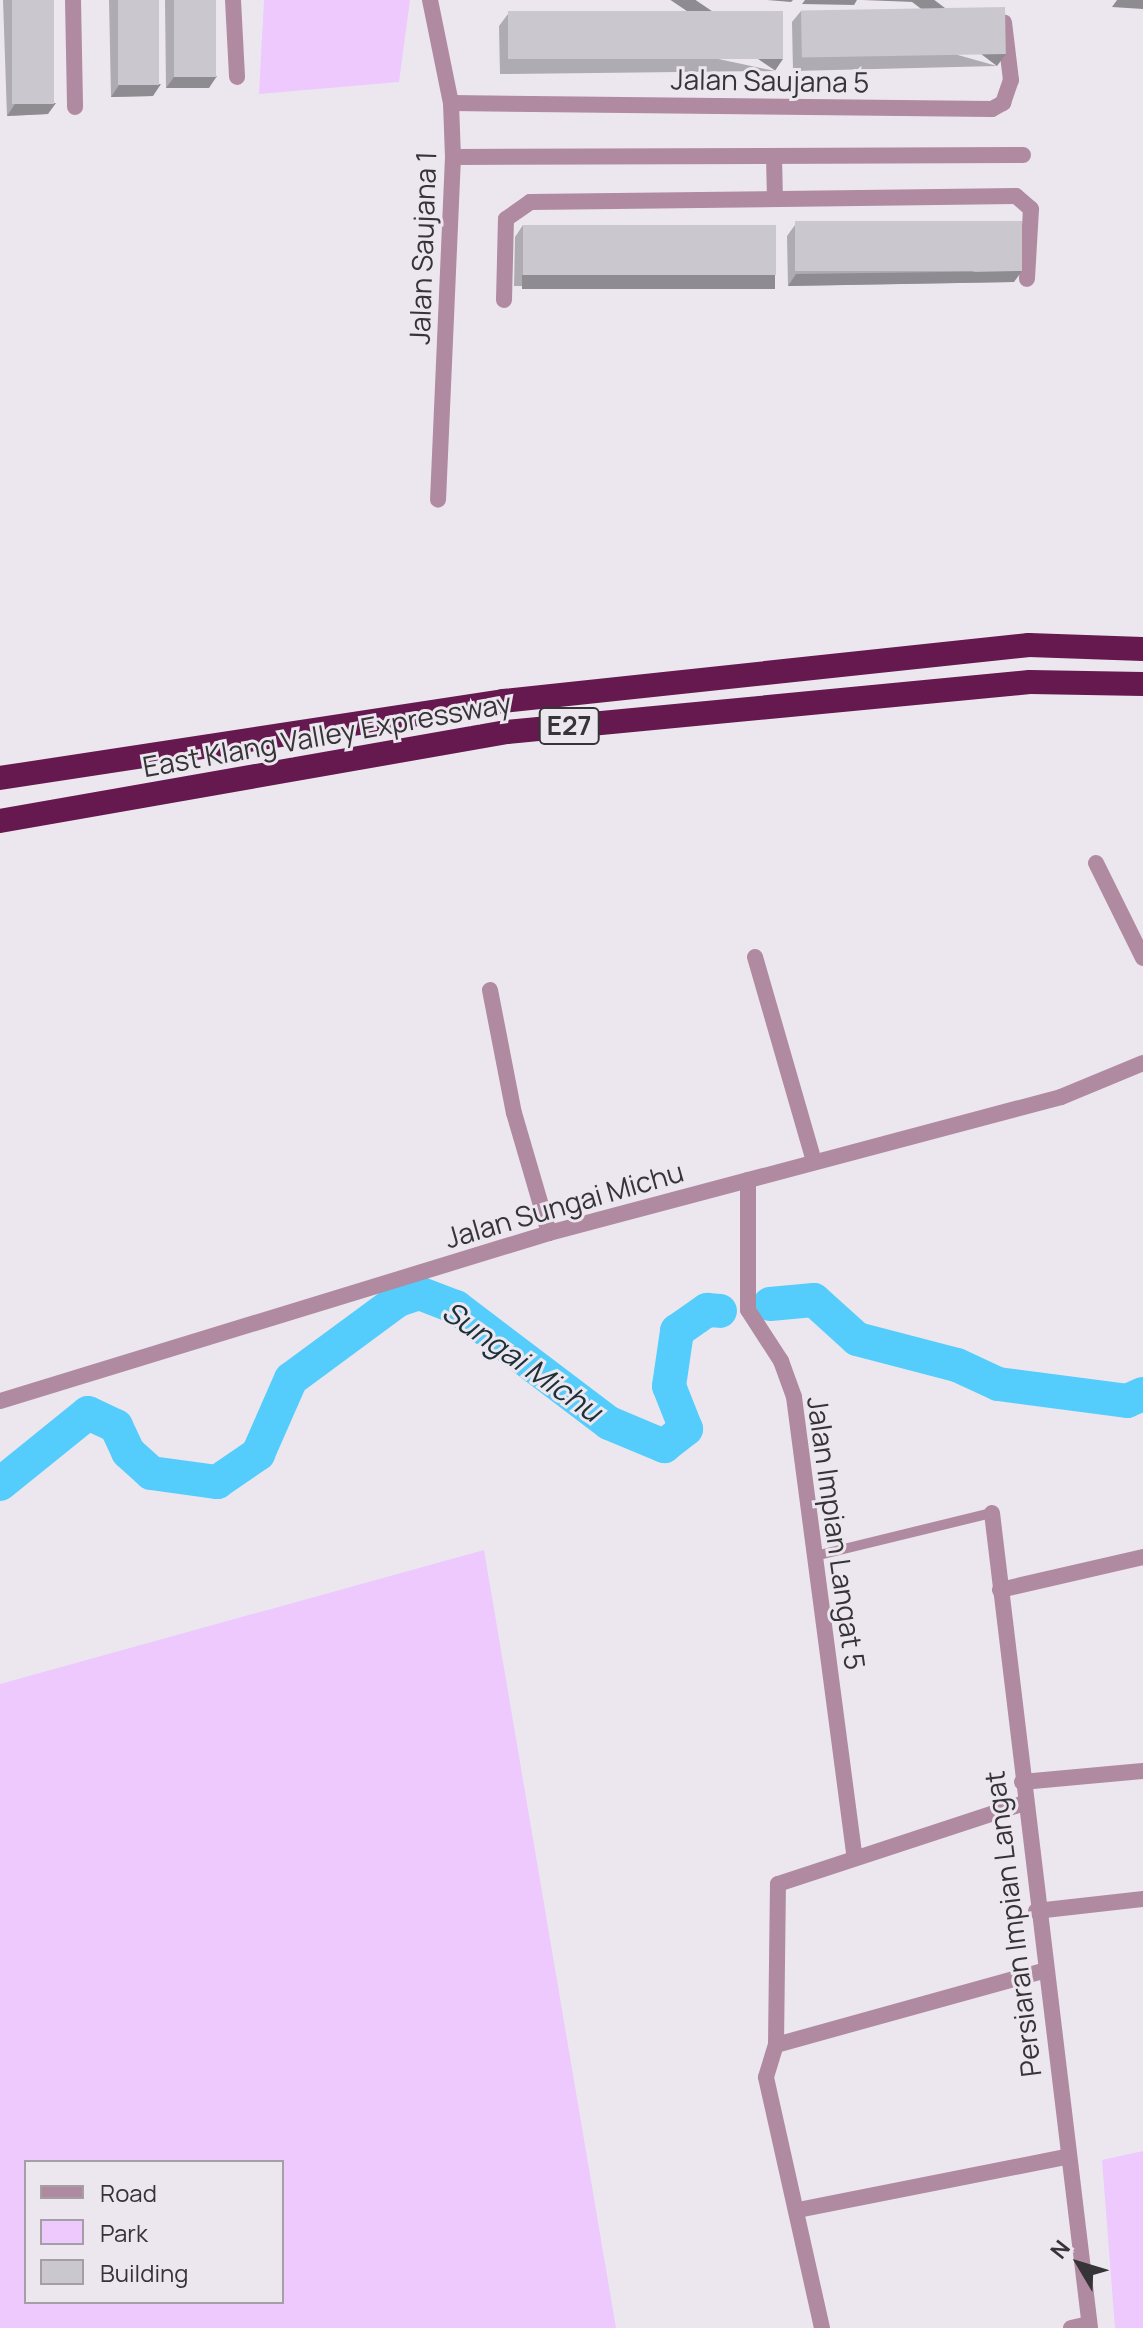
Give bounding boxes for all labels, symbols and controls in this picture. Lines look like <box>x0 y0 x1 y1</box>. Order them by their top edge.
street label: Jalan Saujana 5 <box>670 61 870 99</box>
street label: Jalan Saujana 1 <box>402 151 442 345</box>
street label: East Klang Valley Expressway <box>140 685 514 783</box>
road number: E27 <box>537 704 601 748</box>
street label: Jalan Sungai Michu <box>441 1154 687 1254</box>
water label: Sungai Michu <box>435 1293 609 1429</box>
street label: Jalan Impian Langat 5 <box>801 1394 873 1672</box>
street label: Persiaran Impian Langat <box>977 1769 1047 2079</box>
legend <box>24 2160 284 2304</box>
text: Road <box>100 2176 157 2209</box>
text: Park <box>100 2216 148 2249</box>
north arrow <box>1039 2224 1119 2304</box>
text: N <box>1043 2234 1077 2265</box>
text: Building <box>100 2256 188 2289</box>

